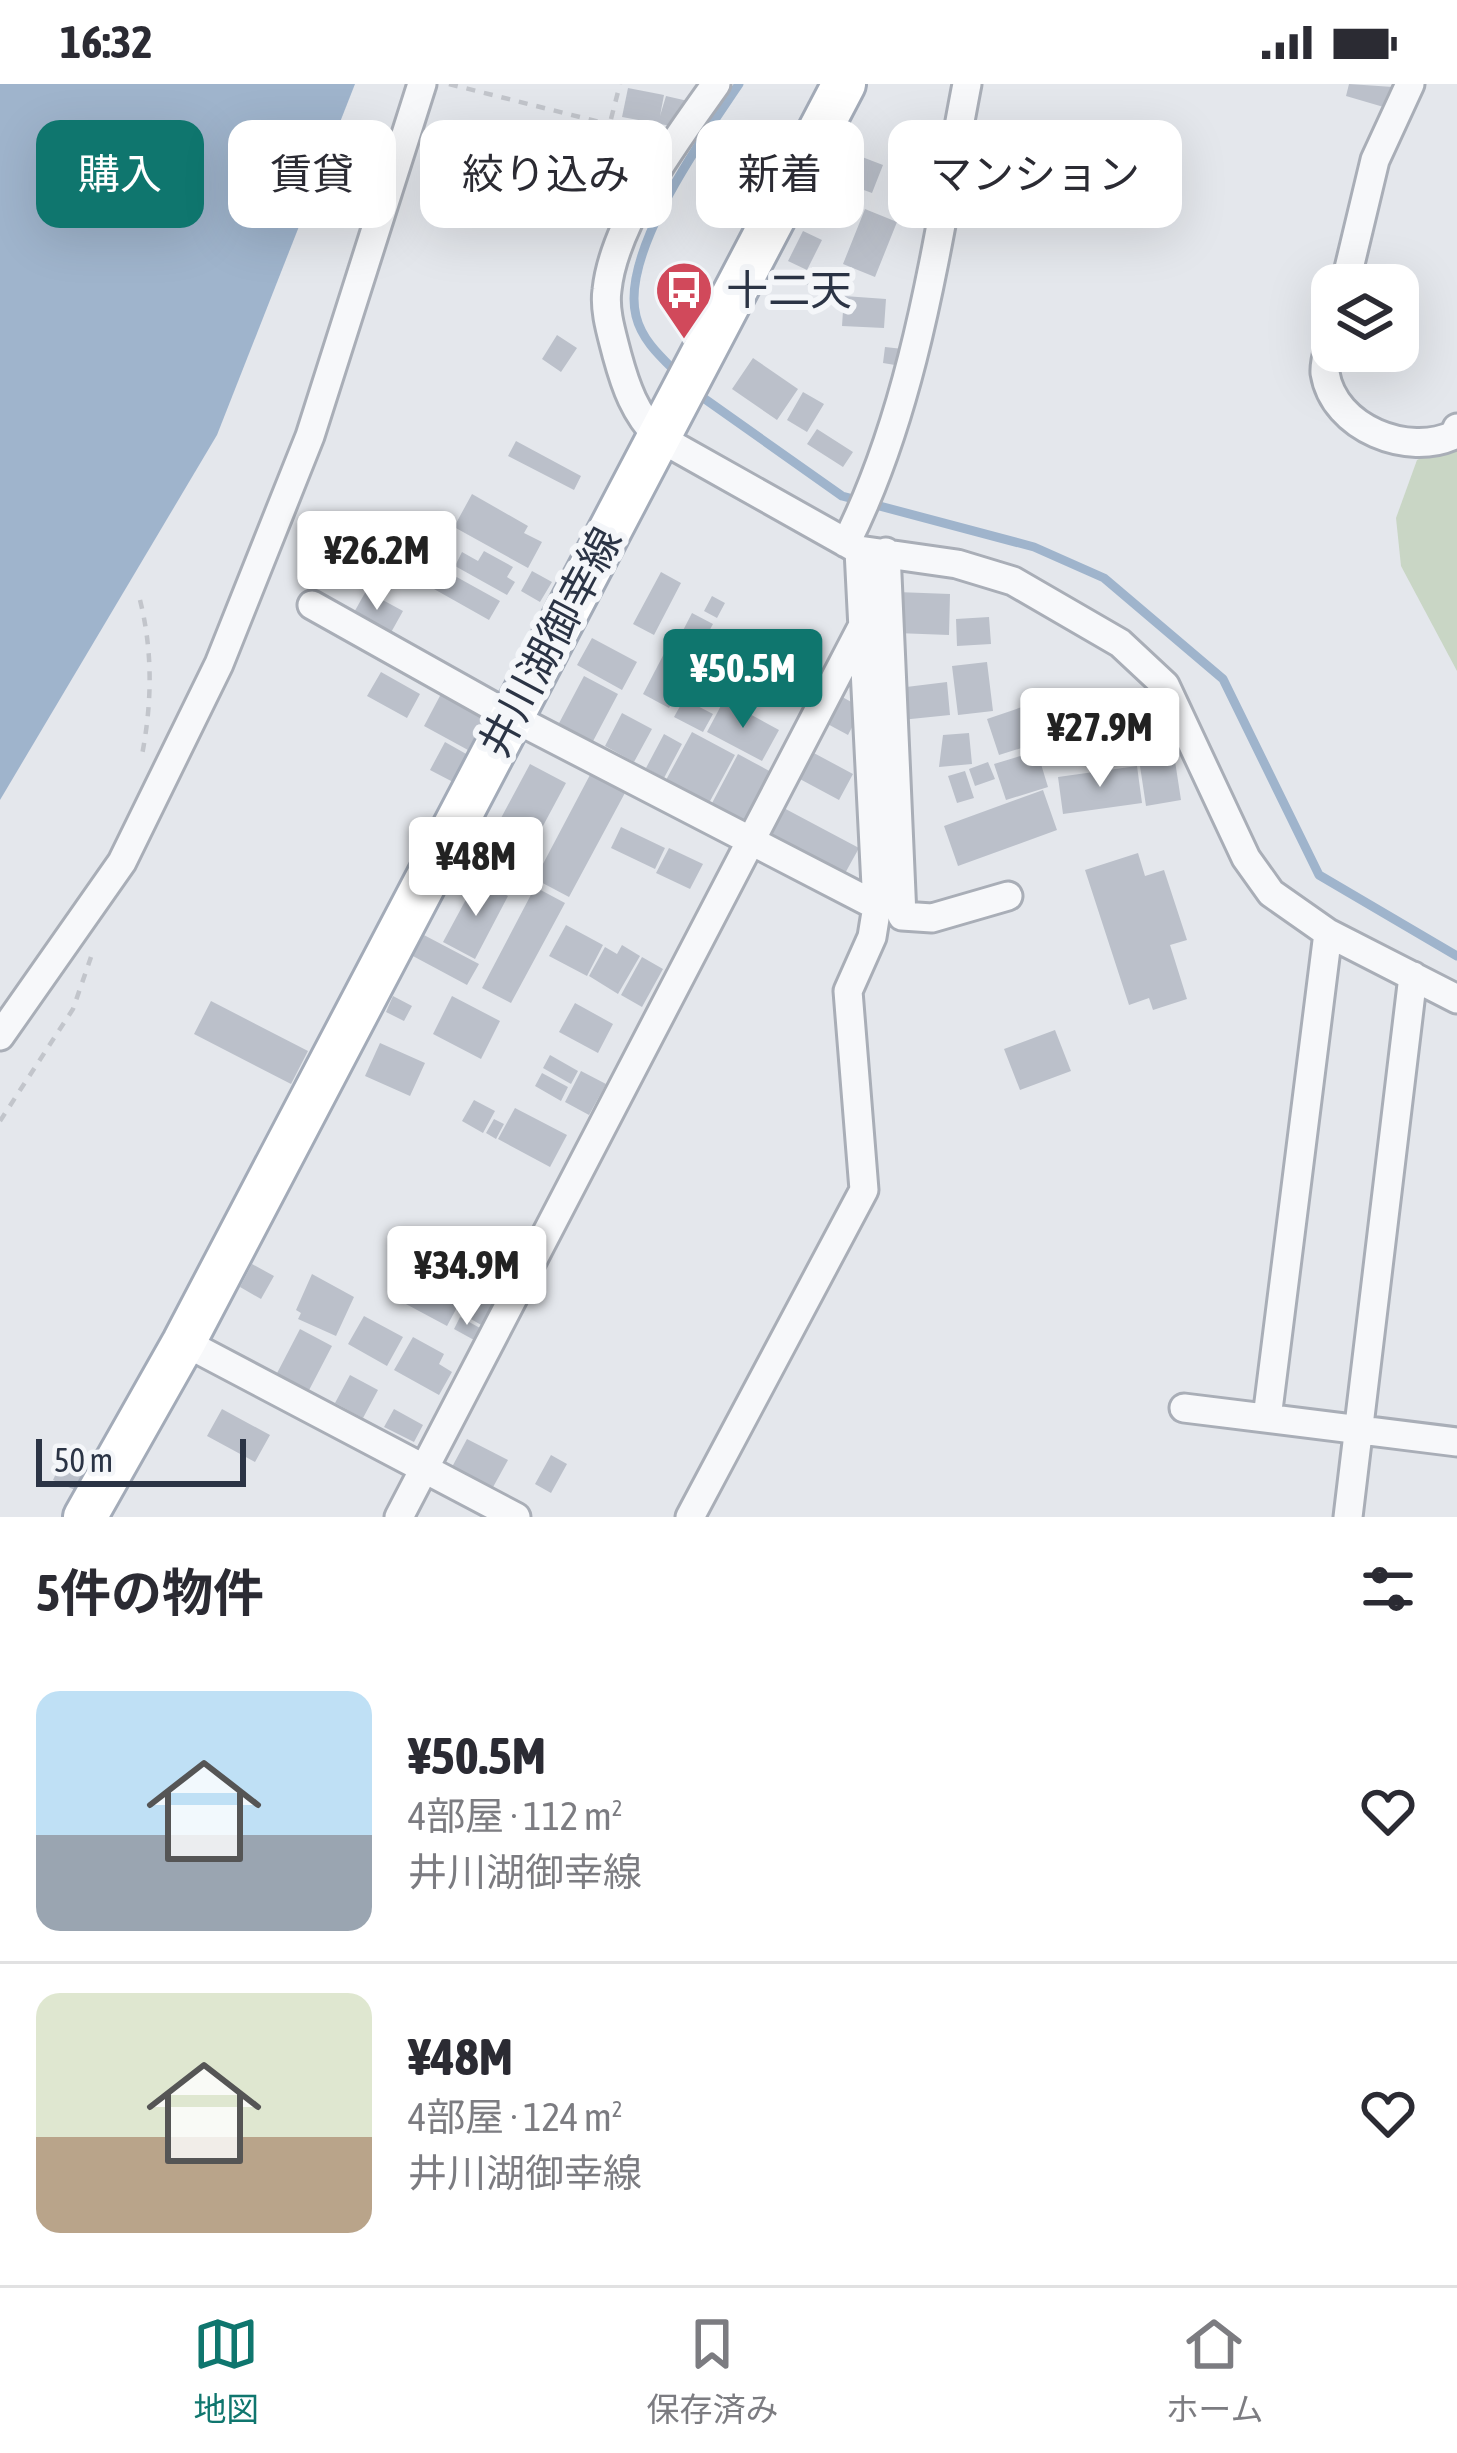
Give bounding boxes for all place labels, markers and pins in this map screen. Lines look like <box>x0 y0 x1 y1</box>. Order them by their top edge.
bus stop icon: 十二天 <box>653 259 715 341</box>
place label: 十二天 <box>726 266 852 314</box>
pin: ¥26.2M <box>279 511 475 613</box>
pin: ¥50.5M <box>645 629 841 731</box>
pin: ¥27.9M <box>1002 688 1198 790</box>
pin: ¥48M <box>405 817 547 919</box>
pin: ¥34.9M <box>369 1226 565 1328</box>

